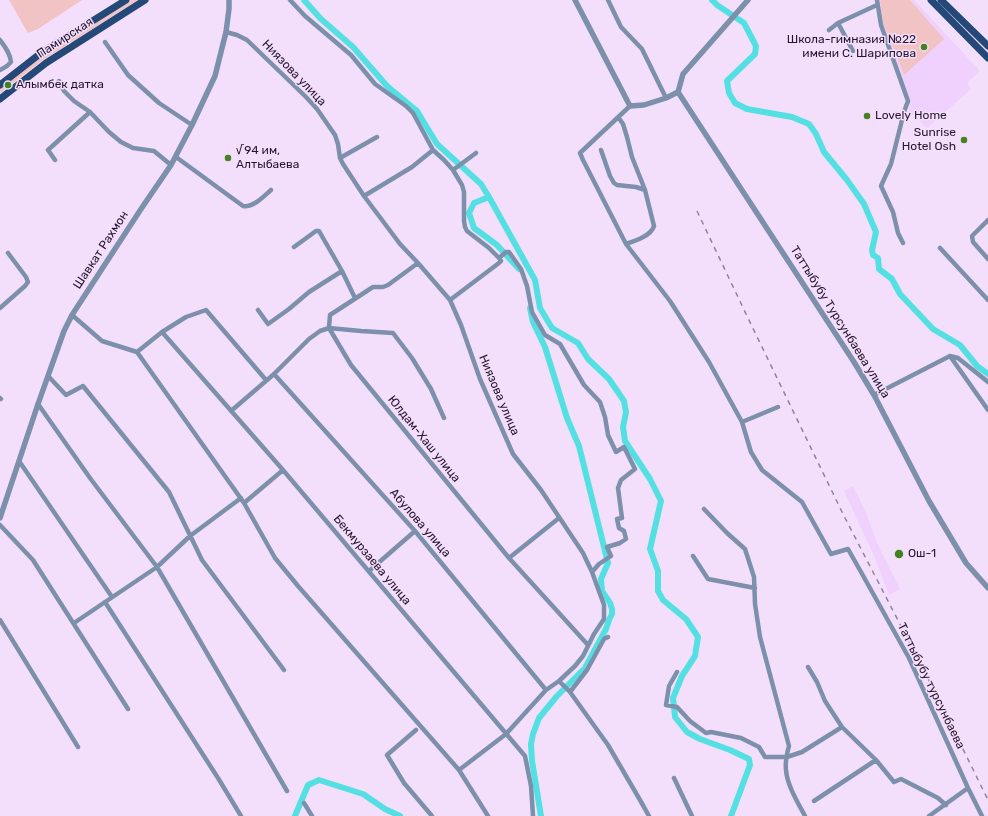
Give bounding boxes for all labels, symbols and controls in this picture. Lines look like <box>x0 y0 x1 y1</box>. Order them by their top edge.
street label: Памирская <box>34 15 96 61</box>
place label: Школа-гимназия №22 имени С. Шарипова <box>787 33 916 61</box>
street label: Ниязова улица <box>259 37 329 109</box>
marker: Школа-гимназия №22 имени С. Шарипова <box>919 42 929 52</box>
place label: Алымбек датка <box>16 78 104 92</box>
marker: Алымбек датка <box>3 80 13 90</box>
place label: Lovely Home <box>875 109 947 123</box>
marker: Lovely Home <box>862 111 872 121</box>
place label: Sunrise Hotel Osh <box>902 126 956 154</box>
marker: Sunrise Hotel Osh <box>959 135 969 145</box>
place label: √94 им, Алтыбаева <box>236 144 299 172</box>
marker: √94 им, Алтыбаева <box>223 153 233 163</box>
street label: Шавкат Рахмон <box>70 208 132 292</box>
street label: Таттыбубу Турсунбаева улица <box>787 243 893 401</box>
street label: Ниязова улица <box>476 352 522 438</box>
street label: Юлдам-Хаш улица <box>385 393 463 485</box>
street label: Абулова улица <box>386 486 454 560</box>
street label: Бекмурзаева улица <box>330 512 414 608</box>
place label: Ош-1 <box>908 547 936 561</box>
marker: Ош-1 <box>893 548 905 560</box>
street label: Таттыбубу турсунбаева <box>894 621 968 751</box>

